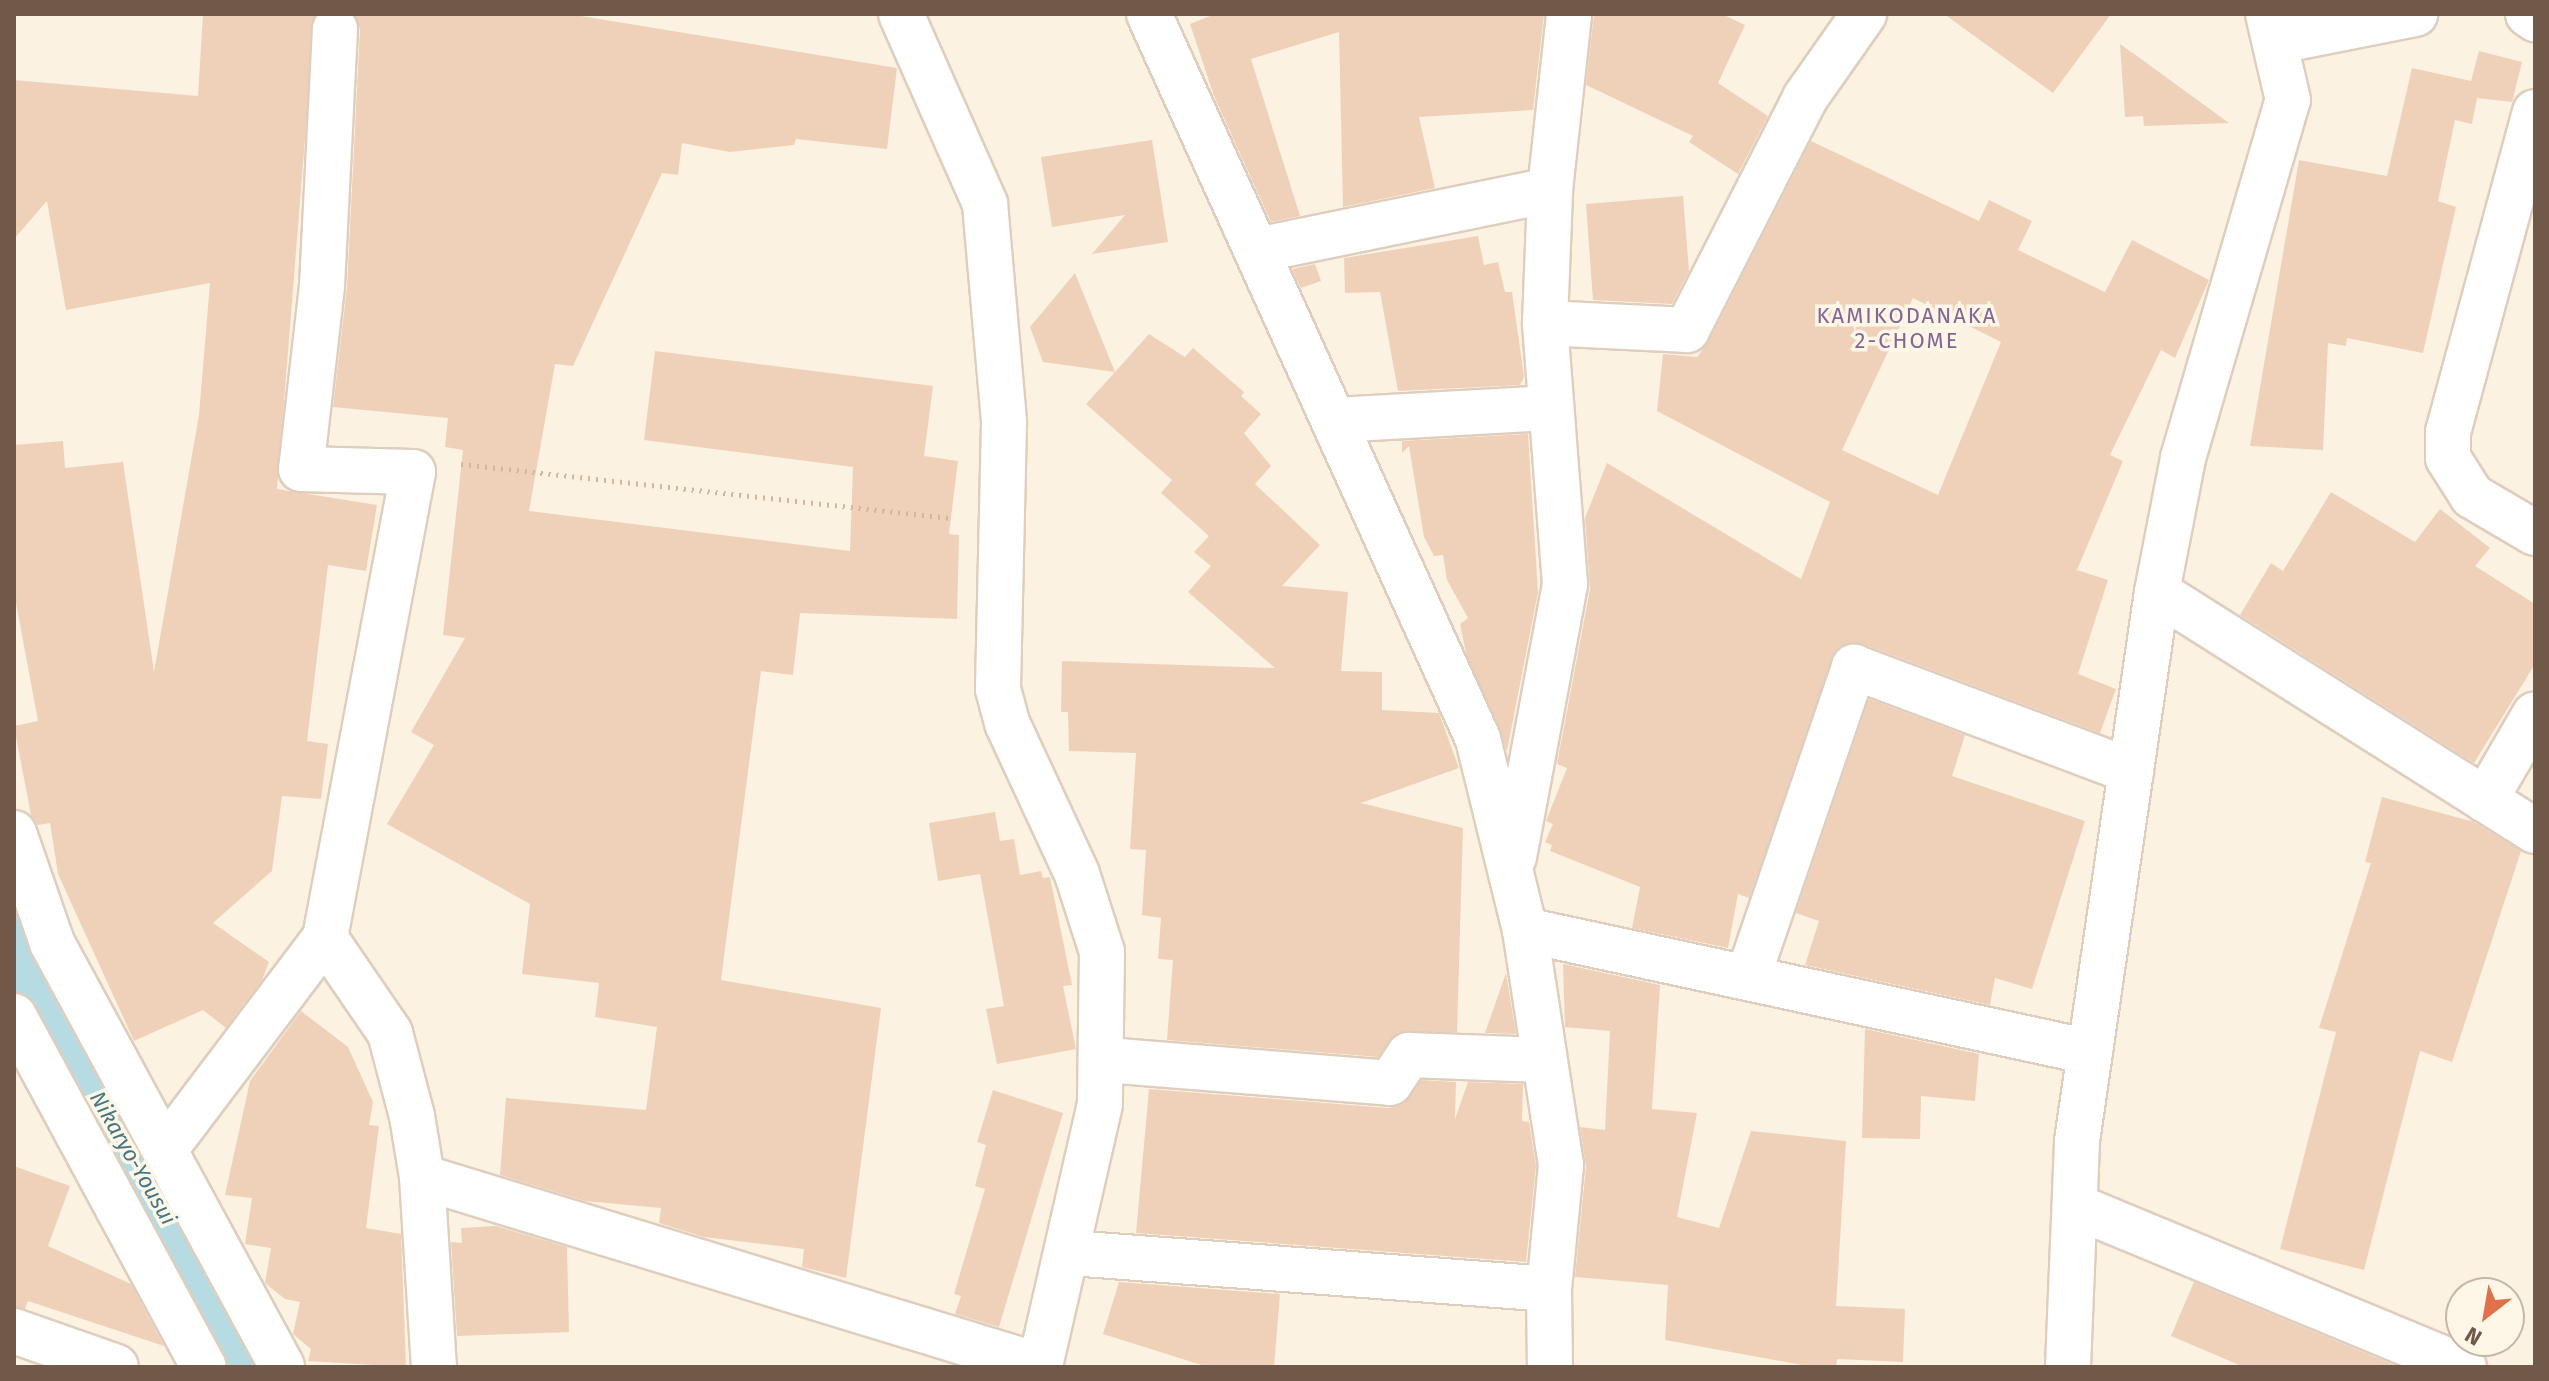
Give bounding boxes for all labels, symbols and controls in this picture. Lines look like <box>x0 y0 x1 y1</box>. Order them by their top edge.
district label: KAMIKODANAKA 2-CHOME <box>1817 302 1997 354</box>
water label: Nikaryo-Yousui <box>84 1087 182 1229</box>
north arrow <box>2445 1277 2525 1357</box>
text: N <box>2460 1321 2487 1352</box>

